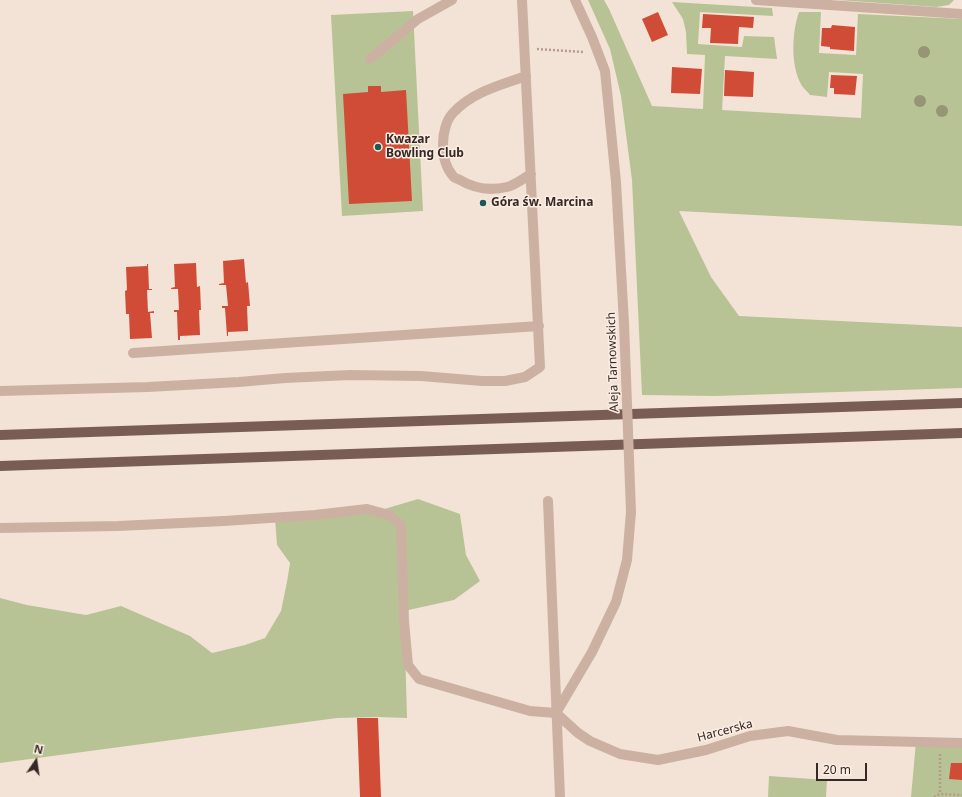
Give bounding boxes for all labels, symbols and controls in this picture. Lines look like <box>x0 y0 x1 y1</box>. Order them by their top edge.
place label: Kwazar Bowling Club <box>386 133 464 161</box>
marker: Kwazar Bowling Club <box>373 142 383 152</box>
place label: Góra św. Marcina <box>491 196 593 210</box>
marker: Góra św. Marcina <box>478 198 488 208</box>
street label: Aleja Tarnowskich <box>604 312 622 412</box>
street label: Harcerska <box>696 717 754 745</box>
north arrow <box>16 741 56 781</box>
text: N <box>33 741 45 757</box>
scale bar <box>818 755 869 781</box>
text: 20 m <box>823 761 851 778</box>

